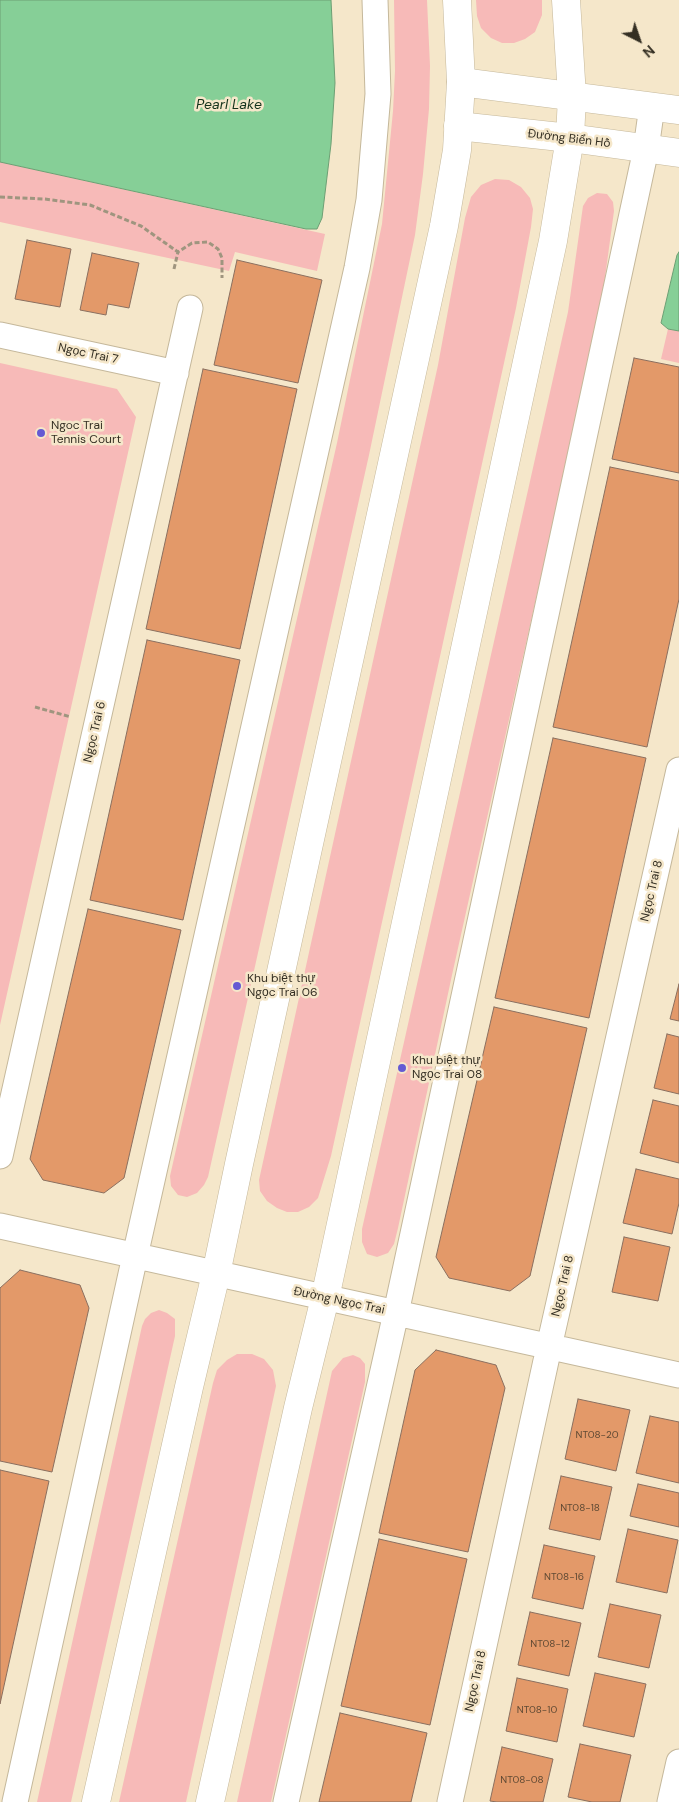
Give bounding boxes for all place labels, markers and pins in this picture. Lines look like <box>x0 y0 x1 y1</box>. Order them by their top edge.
place label: Ngoc Trai Tennis Court <box>51 419 121 447</box>
marker: Ngoc Trai Tennis Court <box>35 427 47 439</box>
place label: Khu biệt thự Ngọc Trai 06 <box>247 972 318 1000</box>
marker: Khu biệt thự Ngọc Trai 06 <box>231 980 243 992</box>
place label: Khu biệt thự Ngọc Trai 08 <box>412 1054 482 1082</box>
marker: Khu biệt thự Ngọc Trai 08 <box>396 1062 408 1074</box>

